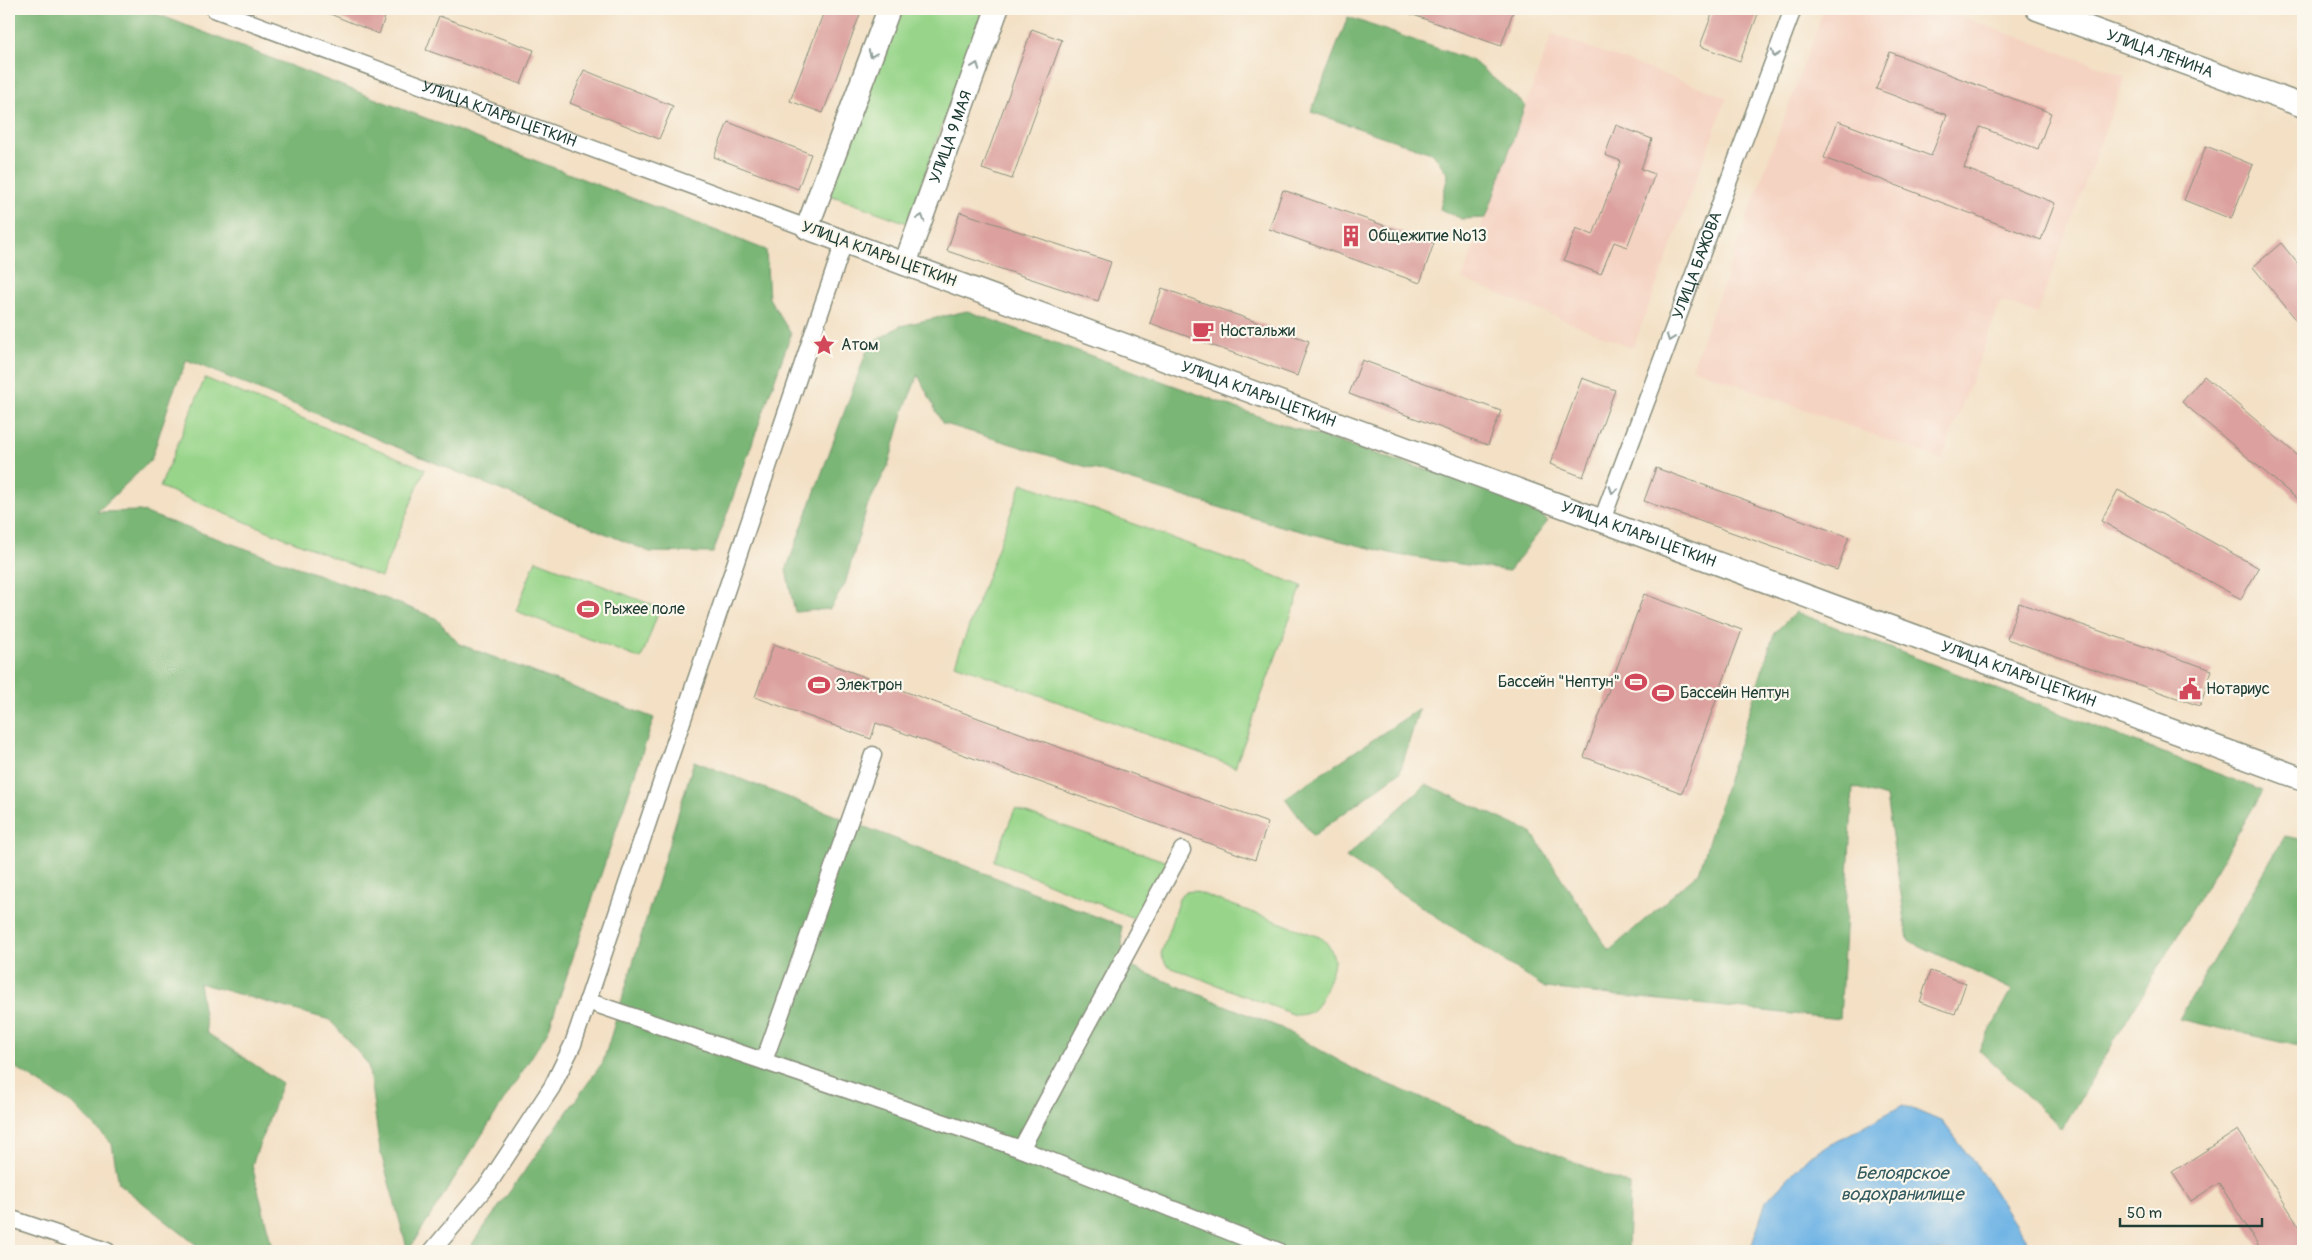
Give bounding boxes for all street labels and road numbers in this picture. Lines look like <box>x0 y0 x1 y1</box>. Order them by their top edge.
street label: УЛИЦА ЛЕНИНА <box>2104 25 2216 83</box>
street label: УЛИЦА КЛАРЫ ЦЕТКИН <box>419 77 579 152</box>
street label: УЛИЦА 9 МАЯ <box>925 88 977 186</box>
street label: УЛИЦА БАЖОВА <box>1668 209 1726 322</box>
street label: УЛИЦА КЛАРЫ ЦЕТКИН <box>799 217 959 291</box>
street label: УЛИЦА КЛАРЫ ЦЕТКИН <box>1178 357 1339 432</box>
street label: УЛИЦА КЛАРЫ ЦЕТКИН <box>1558 497 1719 572</box>
street label: УЛИЦА КЛАРЫ ЦЕТКИН <box>1938 637 2099 712</box>

